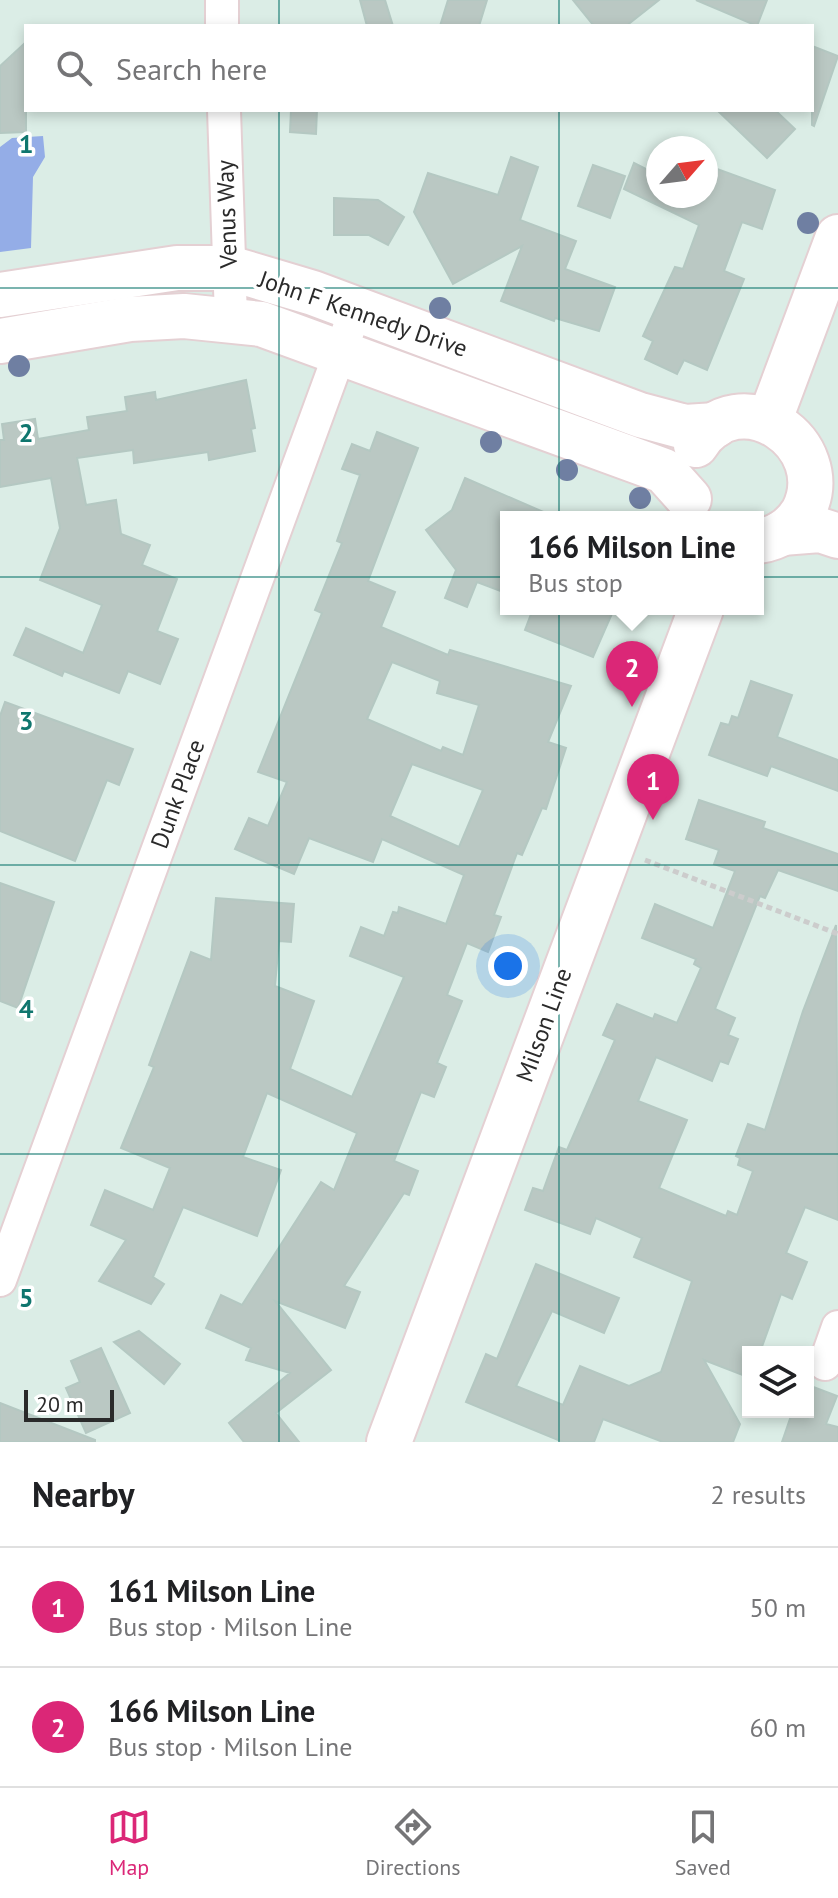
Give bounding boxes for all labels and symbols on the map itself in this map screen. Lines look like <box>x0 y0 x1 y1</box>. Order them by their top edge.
text: 1 <box>19 127 33 160</box>
north arrow <box>646 136 718 208</box>
street label: Venus Way <box>209 159 244 270</box>
street label: John F Kennedy Drive <box>254 263 472 364</box>
text: 2 <box>19 416 33 449</box>
pin: 2 <box>606 641 658 707</box>
text: 3 <box>19 704 33 737</box>
street label: Dunk Place <box>144 735 212 853</box>
pin: 1 <box>627 754 679 820</box>
your location <box>488 946 528 986</box>
street label: Milson Line <box>509 964 578 1086</box>
text: 4 <box>19 992 34 1025</box>
text: 5 <box>19 1281 33 1314</box>
scale bar <box>24 1386 114 1422</box>

